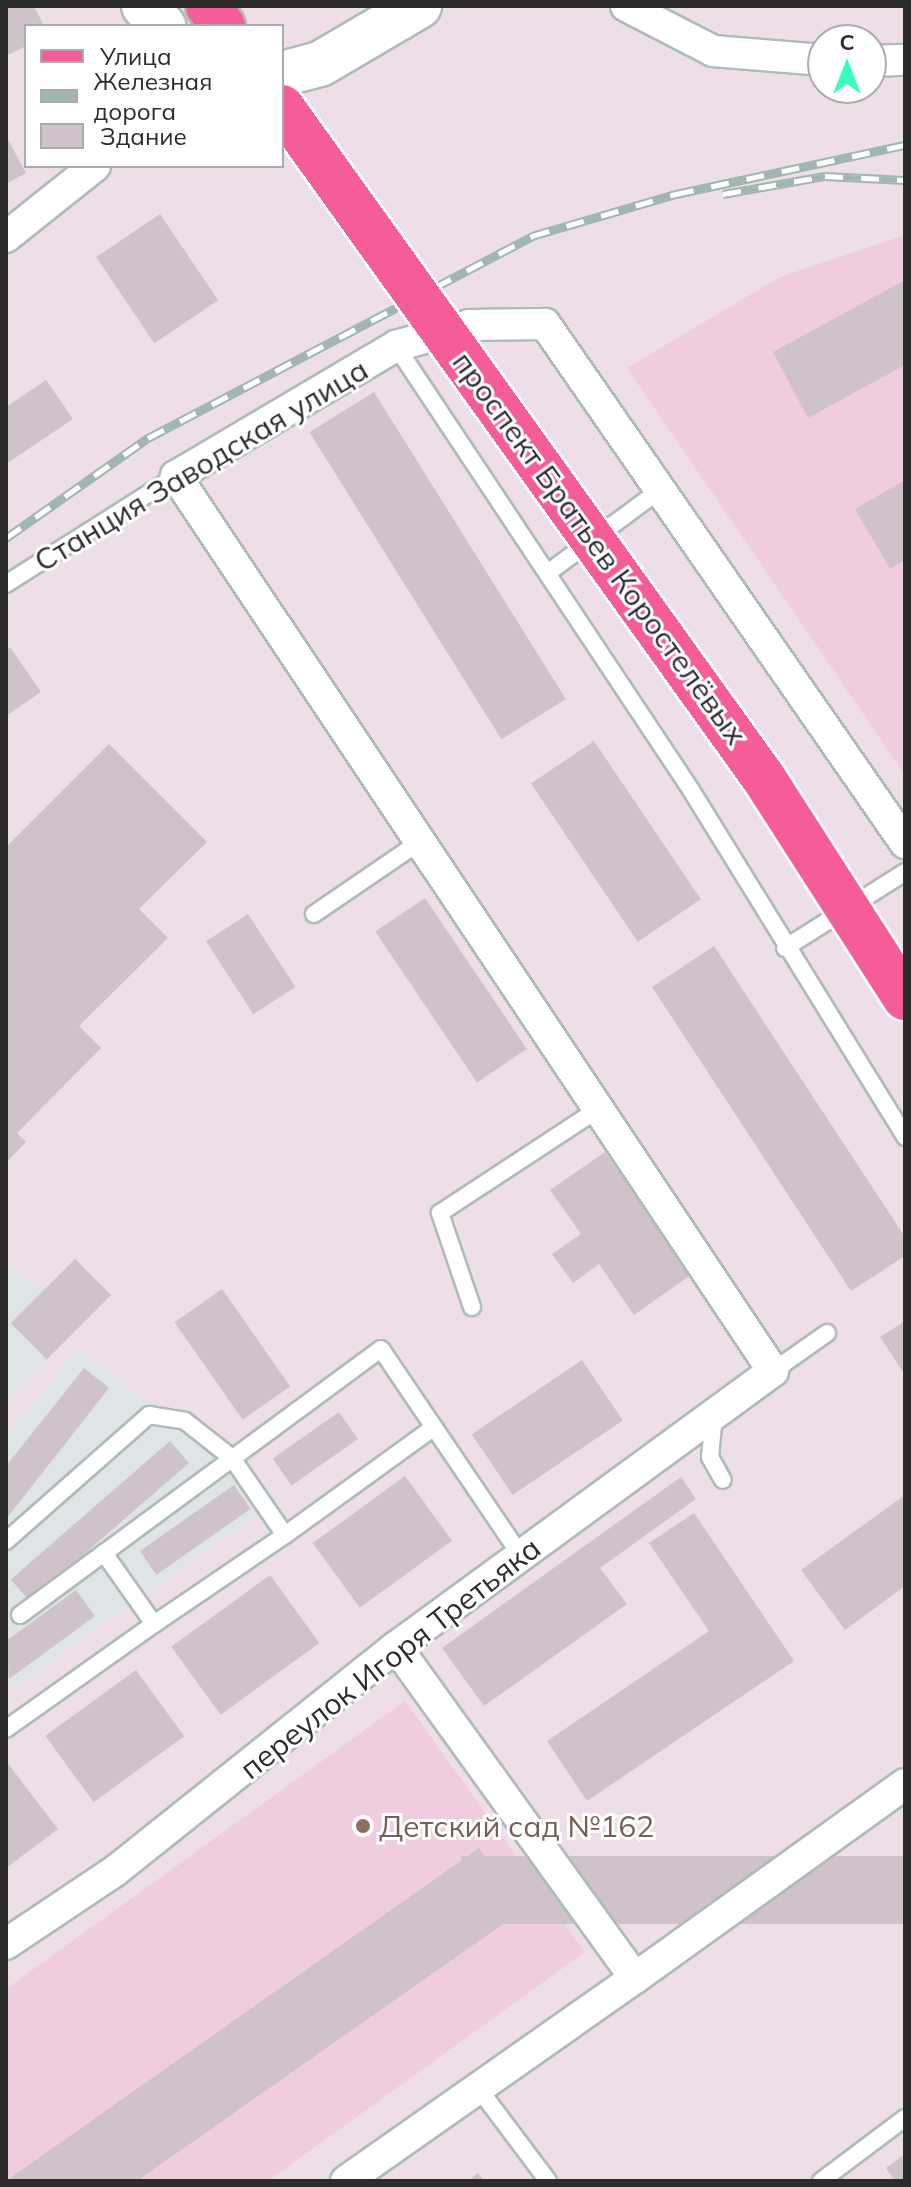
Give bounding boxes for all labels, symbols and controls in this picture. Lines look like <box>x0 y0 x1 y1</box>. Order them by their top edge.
legend <box>24 24 284 168</box>
north arrow <box>807 24 887 104</box>
text: С <box>839 28 855 56</box>
text: Улица <box>100 41 172 71</box>
text: Железная дорога <box>94 66 212 126</box>
text: Здание <box>100 121 187 151</box>
street label: проспект Братьев Коростелёвых <box>445 345 755 751</box>
street label: Станция Заводская улица <box>28 351 374 579</box>
street label: переулок Игоря Третьяка <box>233 1529 547 1787</box>
place label: Детский сад №162 <box>379 1808 654 1844</box>
marker: Детский сад №162 <box>354 1817 372 1835</box>

